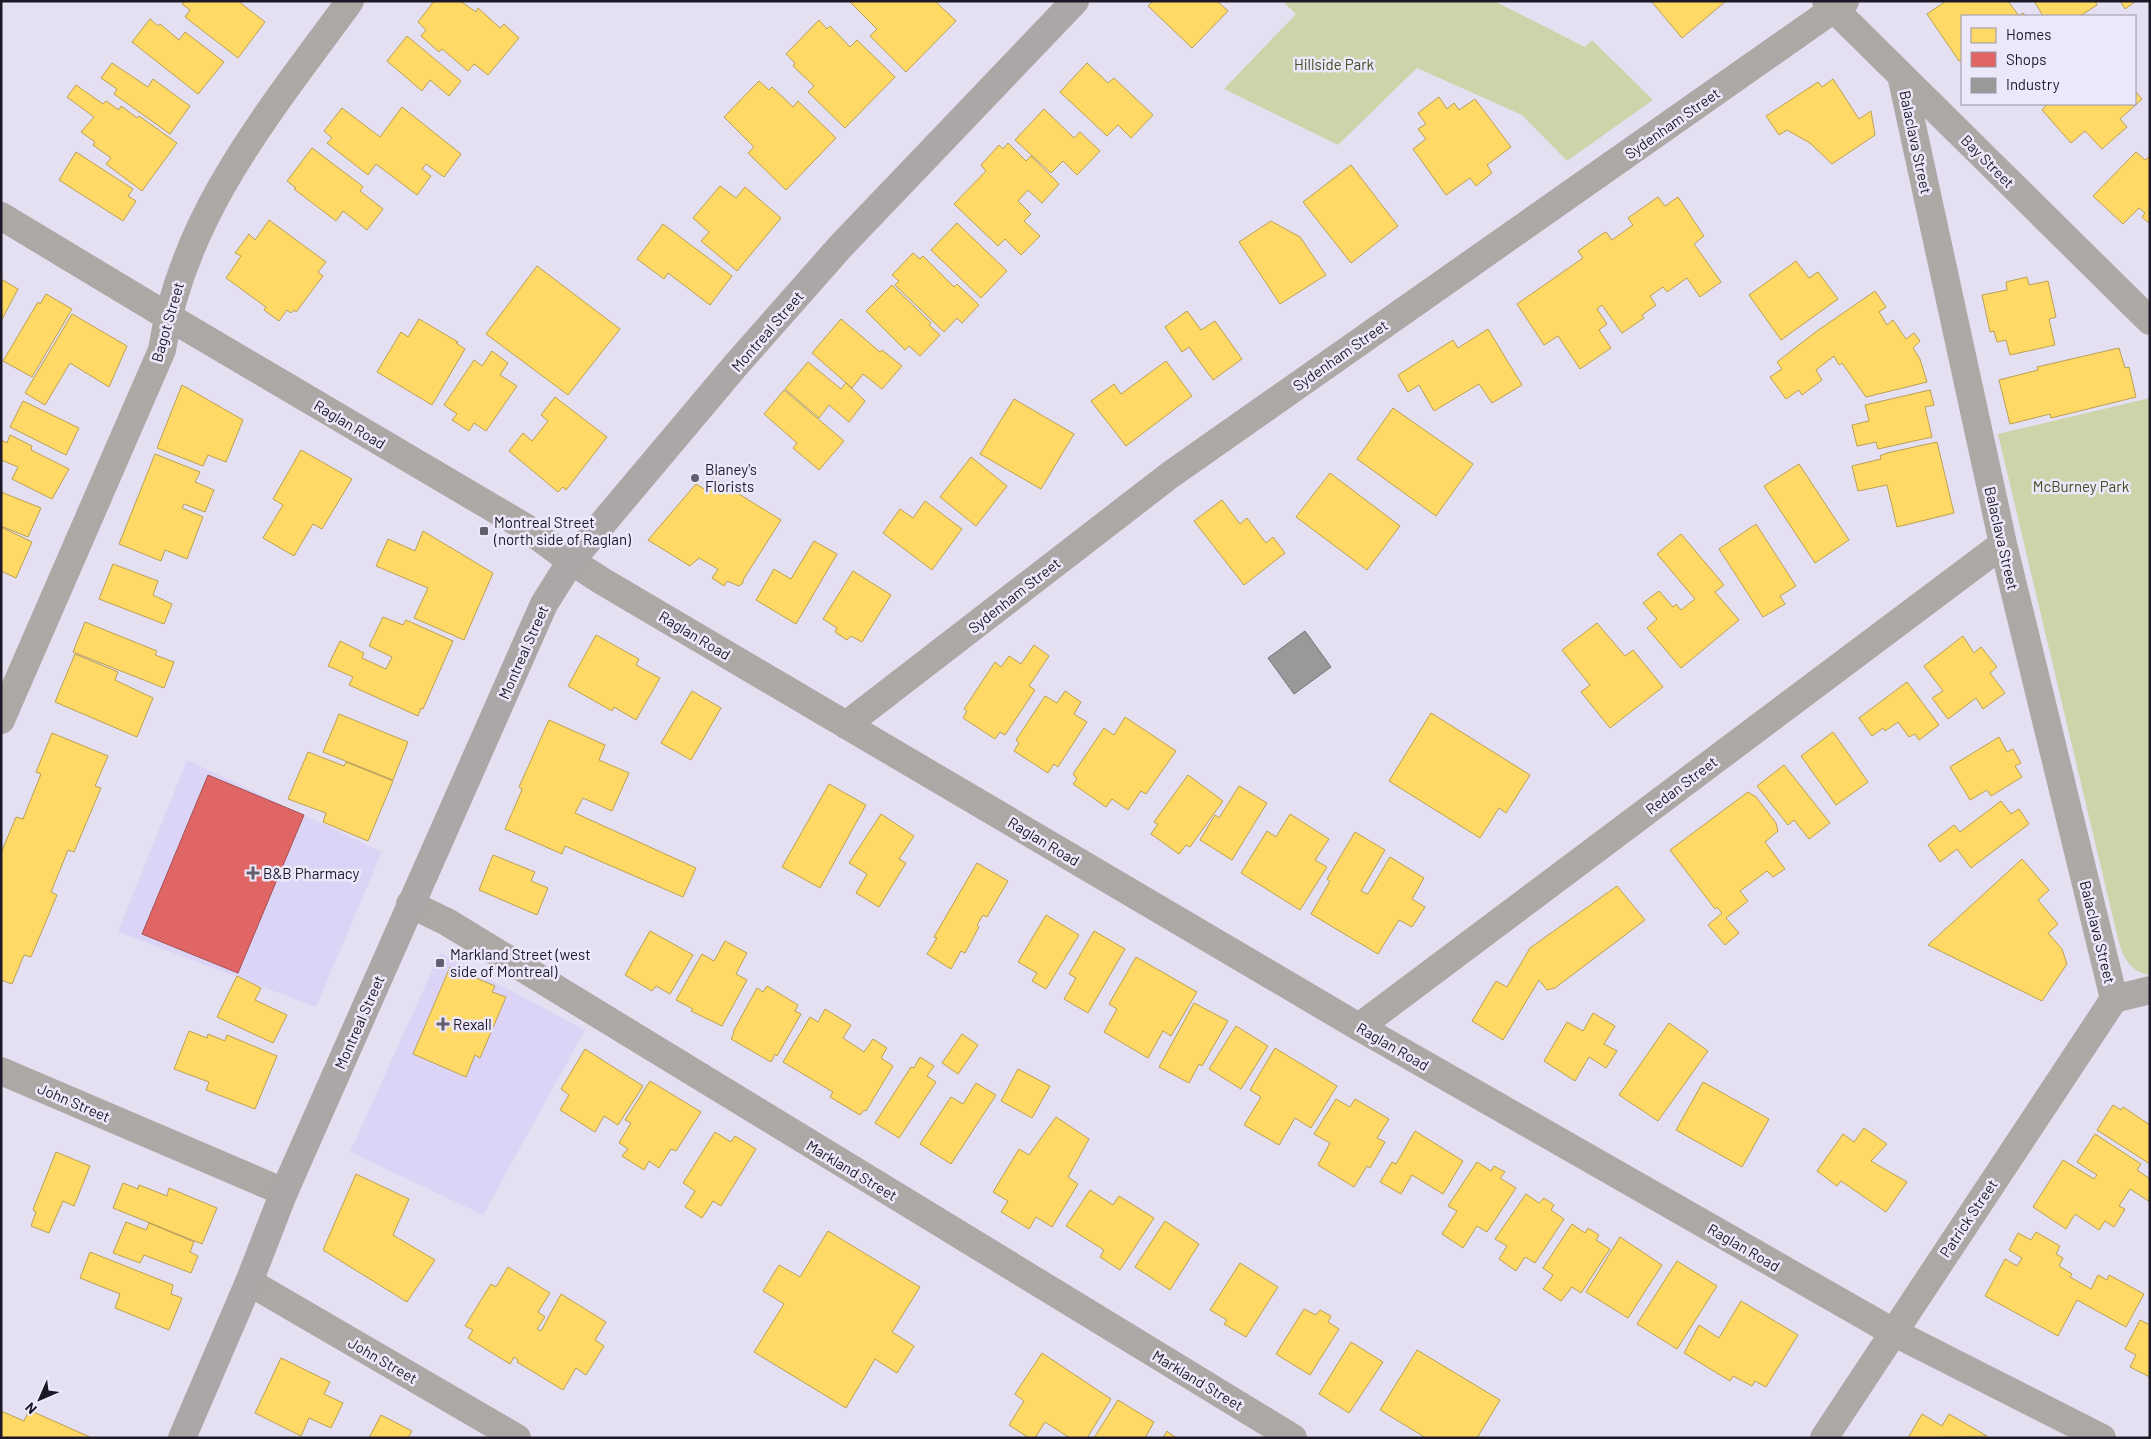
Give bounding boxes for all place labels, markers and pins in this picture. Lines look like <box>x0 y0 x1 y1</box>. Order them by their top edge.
place label: Blaney's Florists <box>705 460 757 495</box>
marker: Blaney's Florists <box>689 472 701 484</box>
place label: Montreal Street (north side of Raglan) <box>493 513 631 548</box>
marker: Montreal Street (north side of Raglan) <box>478 525 490 537</box>
place label: B&B Pharmacy <box>263 864 360 882</box>
marker: B&B Pharmacy <box>247 867 259 879</box>
place label: Markland Street (west side of Montreal) <box>450 945 591 980</box>
marker: Markland Street (west side of Montreal) <box>434 957 446 969</box>
place label: Rexall <box>453 1015 492 1033</box>
marker: Rexall <box>437 1018 449 1030</box>

